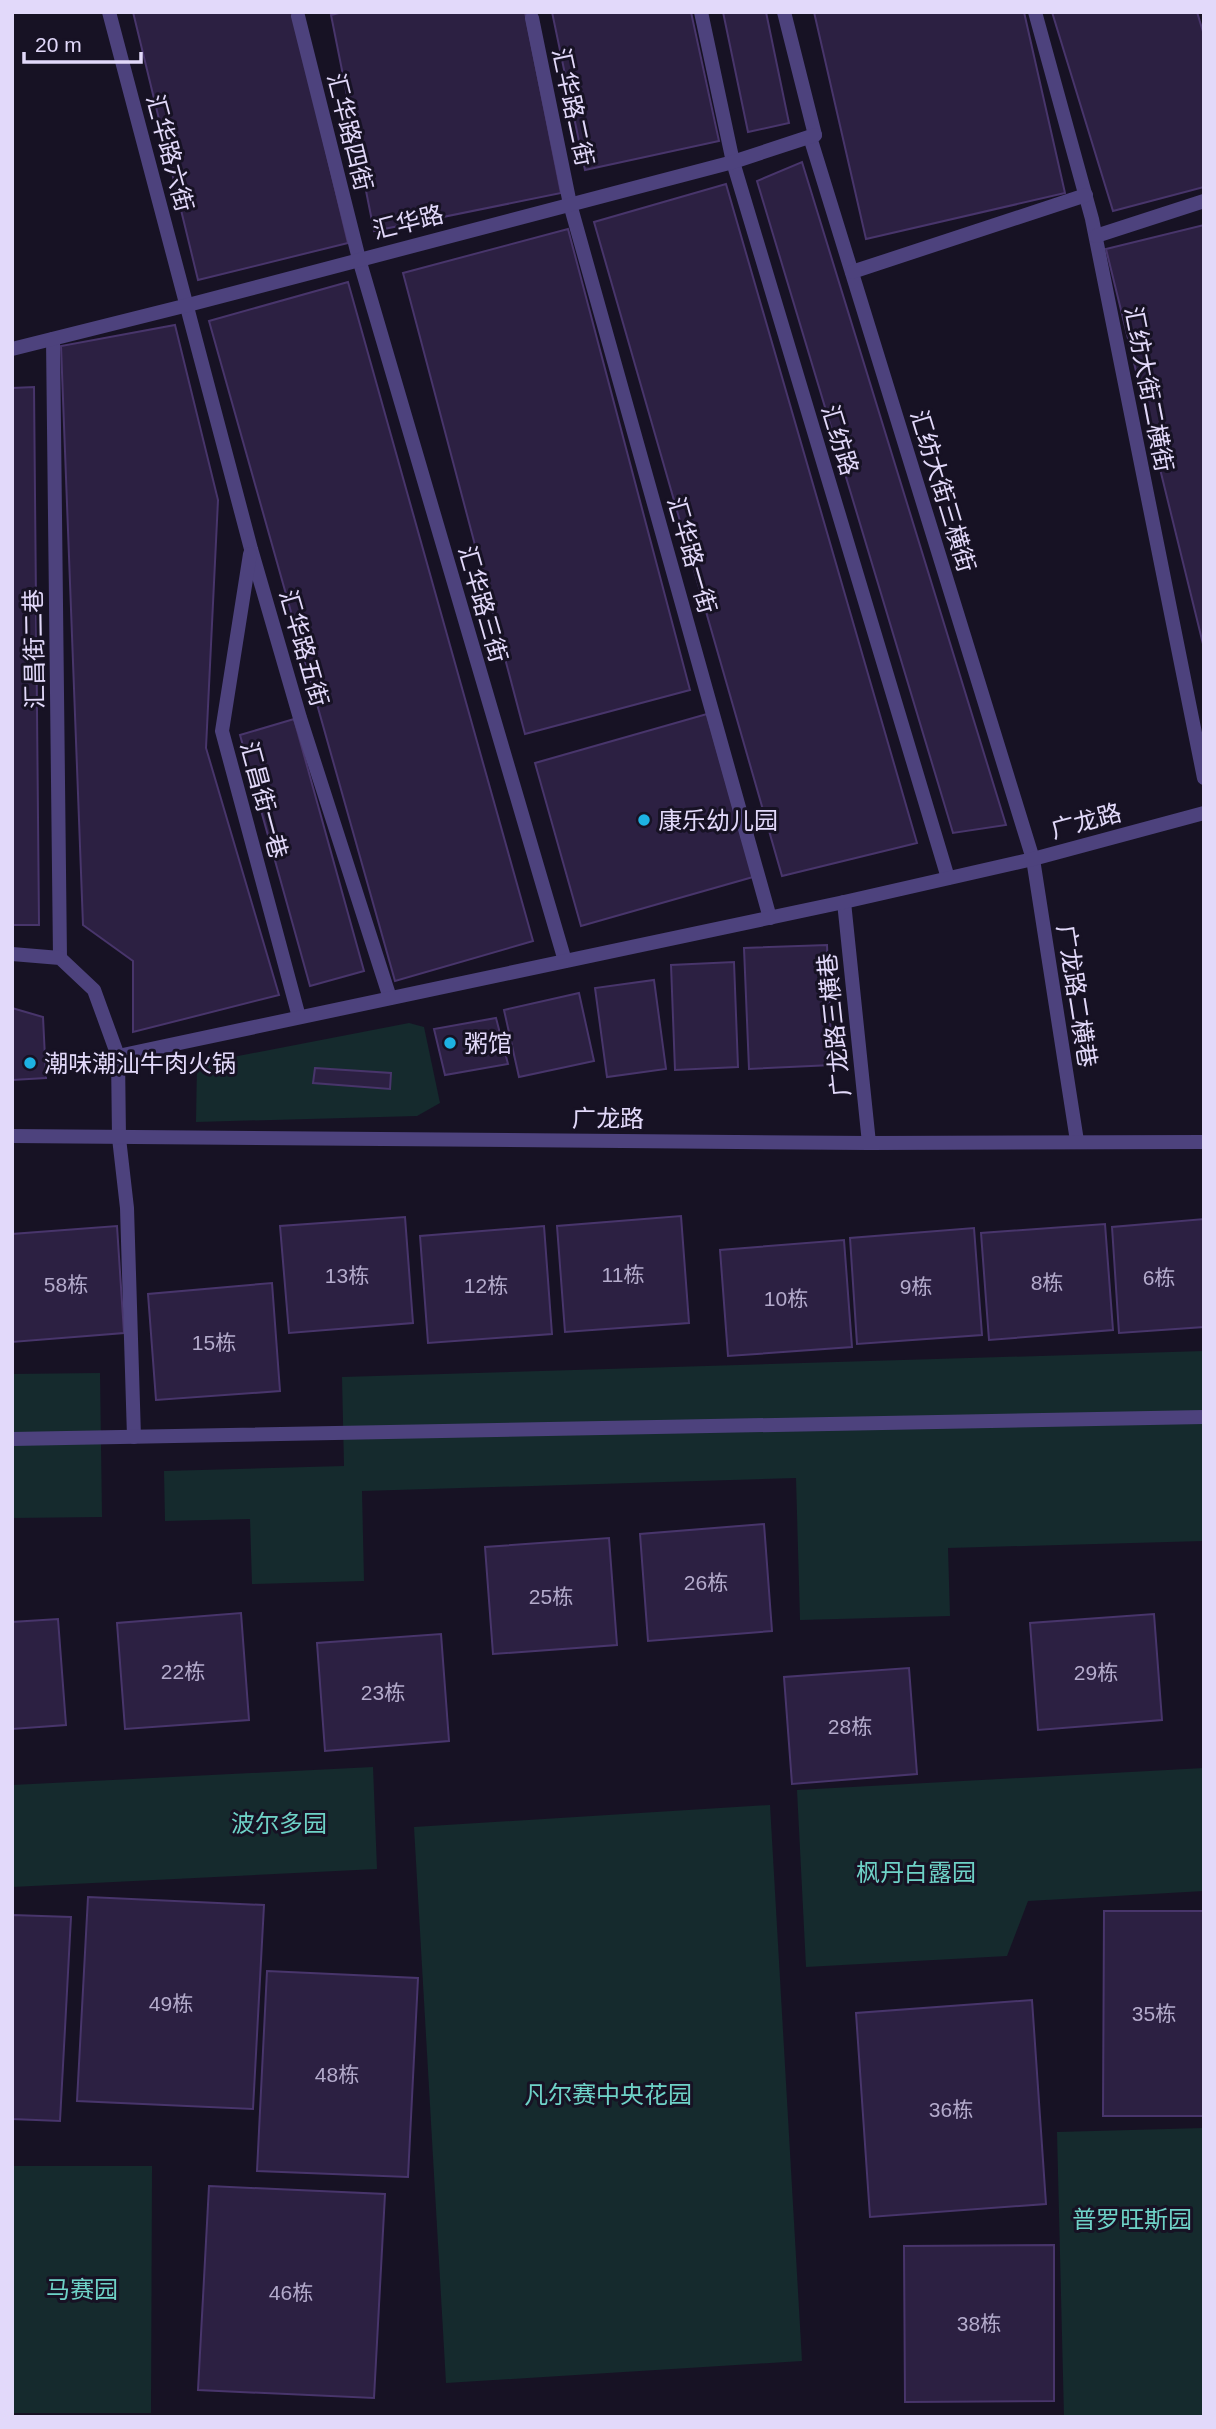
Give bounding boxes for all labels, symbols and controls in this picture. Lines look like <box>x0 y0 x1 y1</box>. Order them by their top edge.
scale bar <box>24 21 142 65</box>
text: 20 m <box>35 33 82 56</box>
street label: 汇华路二街 <box>547 46 599 168</box>
street label: 汇华路四街 <box>322 71 378 193</box>
street label: 汇华路六街 <box>141 92 199 214</box>
street label: 汇华路 <box>370 200 446 244</box>
street label: 汇纺大街二横街 <box>1120 304 1178 474</box>
street label: 汇纺路 <box>817 402 863 478</box>
street label: 汇纺大街三横街 <box>906 407 980 575</box>
street label: 汇华路一街 <box>662 494 722 616</box>
street label: 汇华路三街 <box>453 543 513 665</box>
street label: 汇华路五街 <box>274 587 334 709</box>
street label: 汇昌街二巷 <box>19 589 49 709</box>
street label: 汇昌街一巷 <box>235 739 293 861</box>
street label: 广龙路 <box>1048 799 1124 843</box>
place label: 康乐幼儿园 <box>658 807 778 834</box>
marker: 康乐幼儿园 <box>636 812 652 828</box>
street label: 广龙路二横巷 <box>1052 923 1102 1069</box>
street label: 广龙路三横巷 <box>813 952 855 1098</box>
place label: 粥馆 <box>464 1030 512 1057</box>
marker: 粥馆 <box>442 1035 458 1051</box>
place label: 潮味潮汕牛肉火锅 <box>44 1050 236 1077</box>
marker: 潮味潮汕牛肉火锅 <box>22 1055 38 1071</box>
street label: 广龙路 <box>572 1105 644 1132</box>
house number: 11栋 <box>602 1263 644 1286</box>
house number: 13栋 <box>325 1264 369 1287</box>
house number: 6栋 <box>1143 1266 1175 1289</box>
house number: 8栋 <box>1031 1271 1063 1294</box>
house number: 58栋 <box>44 1273 88 1296</box>
house number: 12栋 <box>464 1274 508 1297</box>
house number: 9栋 <box>900 1275 932 1298</box>
house number: 10栋 <box>764 1287 808 1310</box>
house number: 15栋 <box>192 1331 236 1354</box>
house number: 26栋 <box>684 1571 728 1594</box>
house number: 25栋 <box>529 1585 573 1608</box>
house number: 22栋 <box>161 1660 205 1683</box>
house number: 29栋 <box>1074 1661 1118 1684</box>
house number: 23栋 <box>361 1681 405 1704</box>
house number: 28栋 <box>828 1715 872 1738</box>
park label: 波尔多园 <box>231 1810 327 1837</box>
park label: 枫丹白露园 <box>856 1859 976 1886</box>
house number: 49栋 <box>149 1992 193 2015</box>
house number: 35栋 <box>1132 2002 1176 2025</box>
house number: 48栋 <box>315 2063 359 2086</box>
park label: 凡尔赛中央花园 <box>524 2081 692 2108</box>
house number: 36栋 <box>929 2098 973 2121</box>
park label: 普罗旺斯园 <box>1072 2206 1192 2233</box>
park label: 马赛园 <box>46 2276 118 2303</box>
house number: 46栋 <box>269 2281 313 2304</box>
house number: 38栋 <box>957 2312 1001 2335</box>

